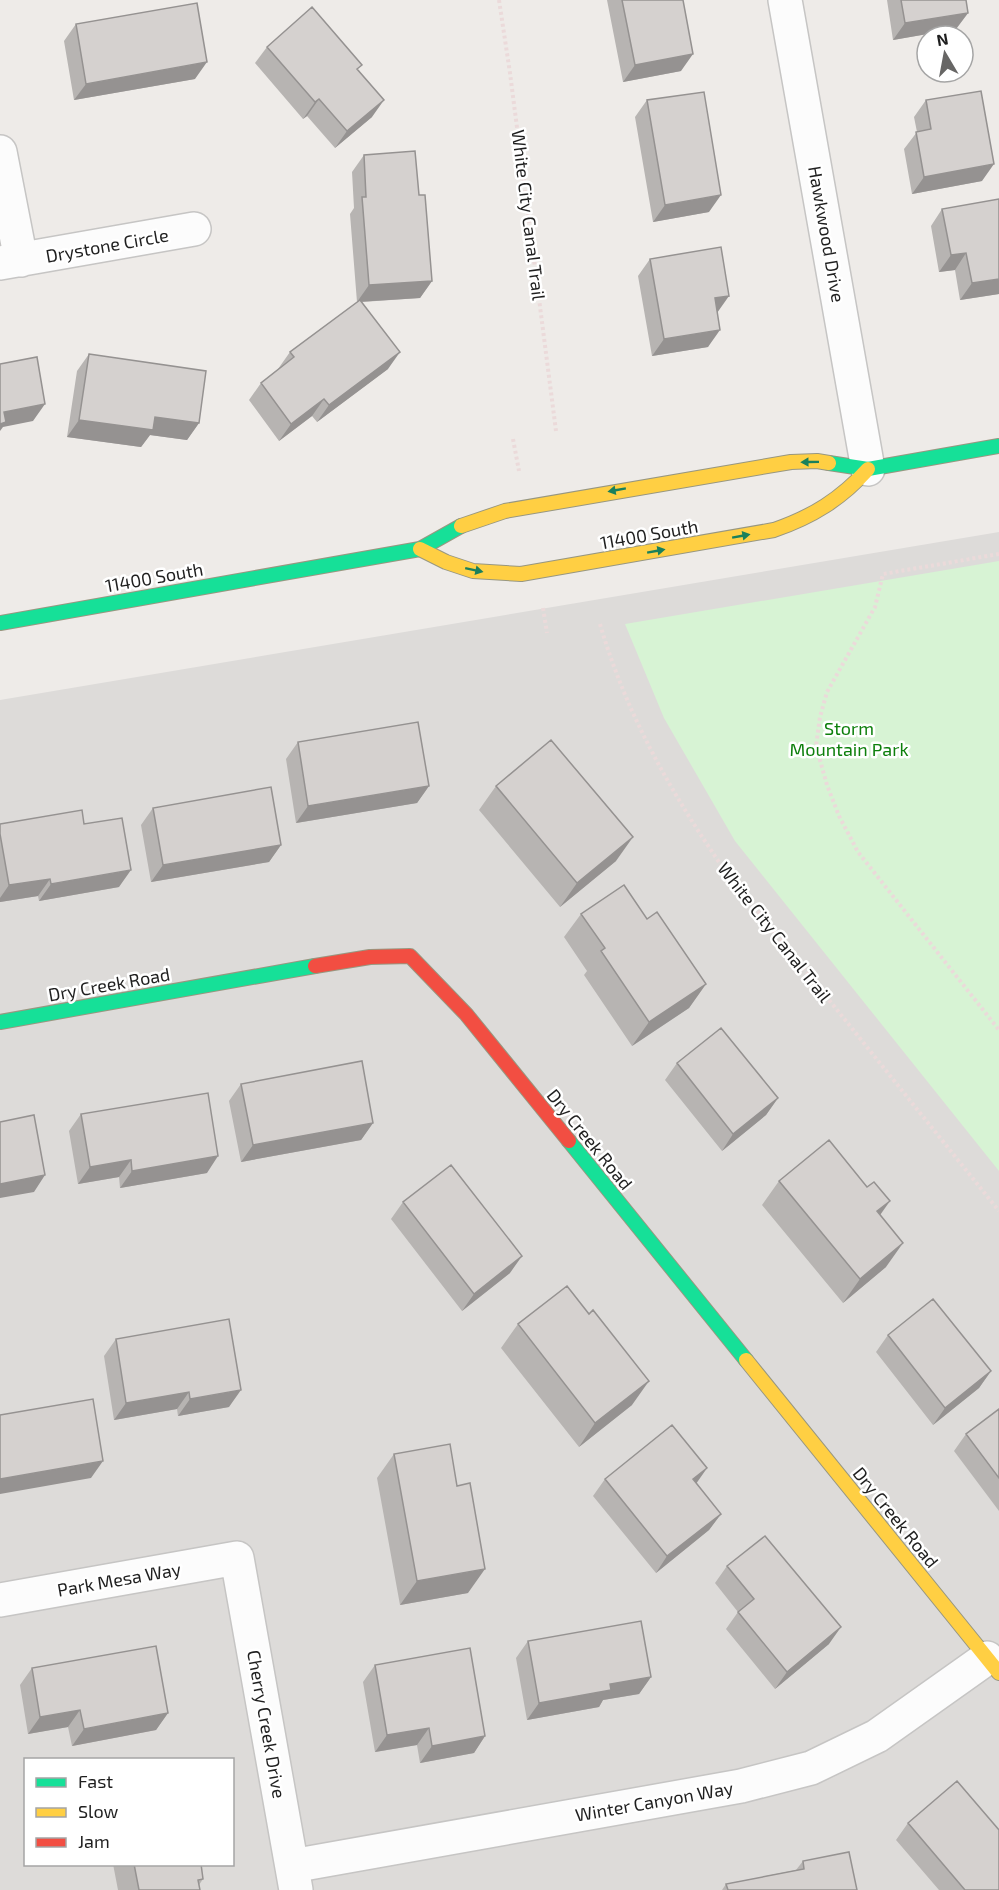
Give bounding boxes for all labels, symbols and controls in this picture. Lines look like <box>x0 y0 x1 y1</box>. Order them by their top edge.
north arrow <box>915 24 975 84</box>
text: N <box>935 28 950 49</box>
street label: White City Canal Trail <box>508 128 550 302</box>
street label: Hawkwood Drive <box>804 164 850 304</box>
street label: Drystone Circle <box>44 223 170 267</box>
one-way arrow <box>800 457 819 467</box>
one-way arrow <box>607 486 626 495</box>
street label: 11400 South <box>598 515 700 553</box>
one-way arrow <box>732 531 751 540</box>
one-way arrow <box>646 546 665 555</box>
street label: 11400 South <box>103 558 205 596</box>
one-way arrow <box>465 566 484 575</box>
park label: Storm Mountain Park <box>789 717 909 760</box>
street label: White City Canal Trail <box>713 857 837 1007</box>
street label: Dry Creek Road <box>46 962 172 1006</box>
street label: Dry Creek Road <box>543 1084 637 1194</box>
street label: Dry Creek Road <box>849 1462 943 1572</box>
street label: Park Mesa Way <box>55 1557 183 1601</box>
street label: Cherry Creek Drive <box>243 1648 291 1800</box>
legend <box>24 1758 234 1866</box>
text: Fast <box>78 1770 113 1792</box>
street label: Winter Canyon Way <box>573 1776 735 1826</box>
text: Slow <box>78 1800 119 1822</box>
text: Jam <box>78 1830 110 1852</box>

